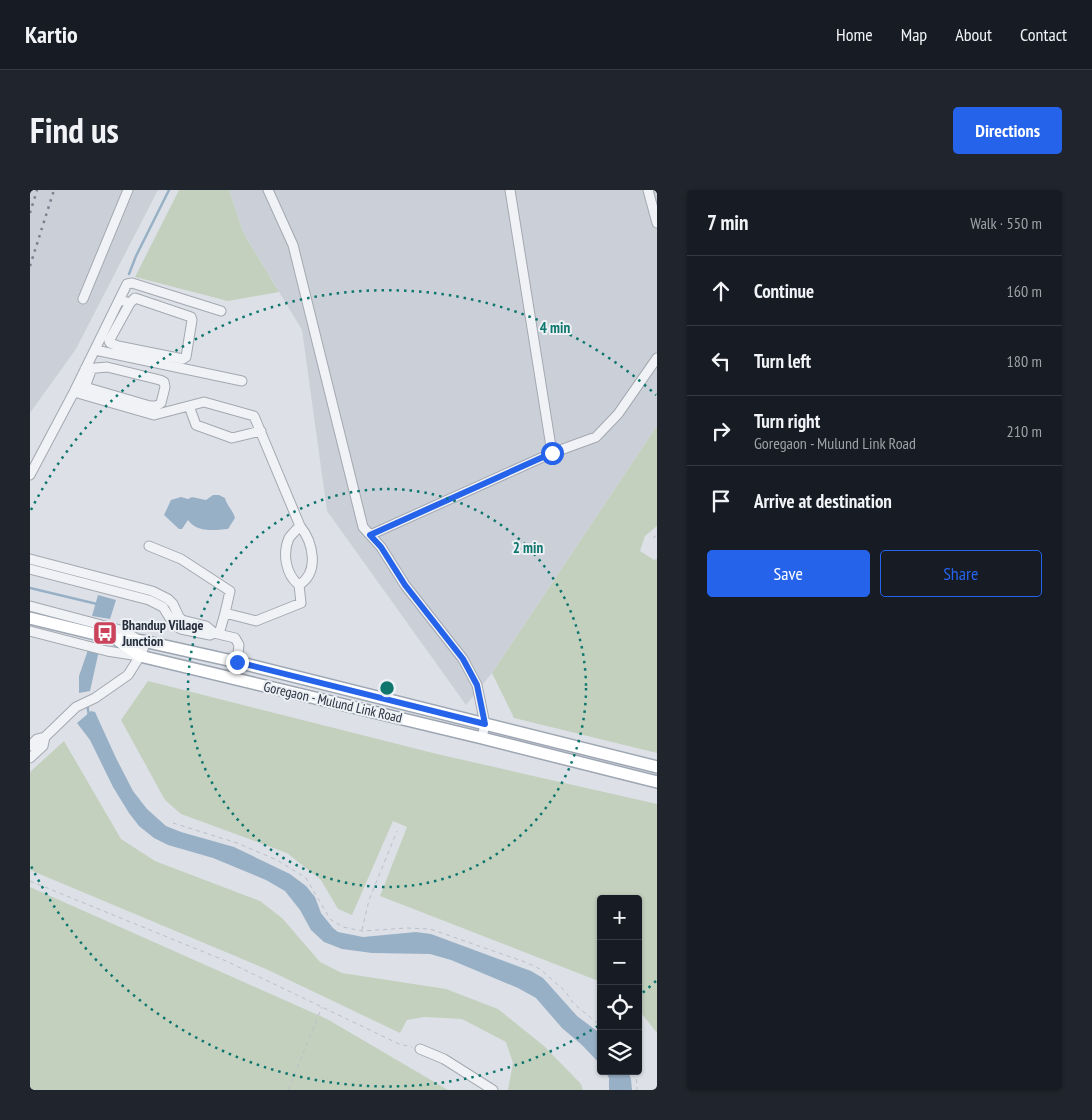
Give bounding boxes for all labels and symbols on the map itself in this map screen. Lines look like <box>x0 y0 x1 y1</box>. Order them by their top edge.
text: 4 min <box>540 318 570 337</box>
route start <box>541 442 564 465</box>
text: 2 min <box>513 538 543 557</box>
place label: Bhandup Village Junction <box>121 616 203 650</box>
bus stop icon: Bhandup Village Junction <box>92 620 118 646</box>
route end <box>226 651 249 674</box>
street label: Goregaon - Mulund Link Road <box>262 677 404 727</box>
centre of rings <box>378 679 396 697</box>

